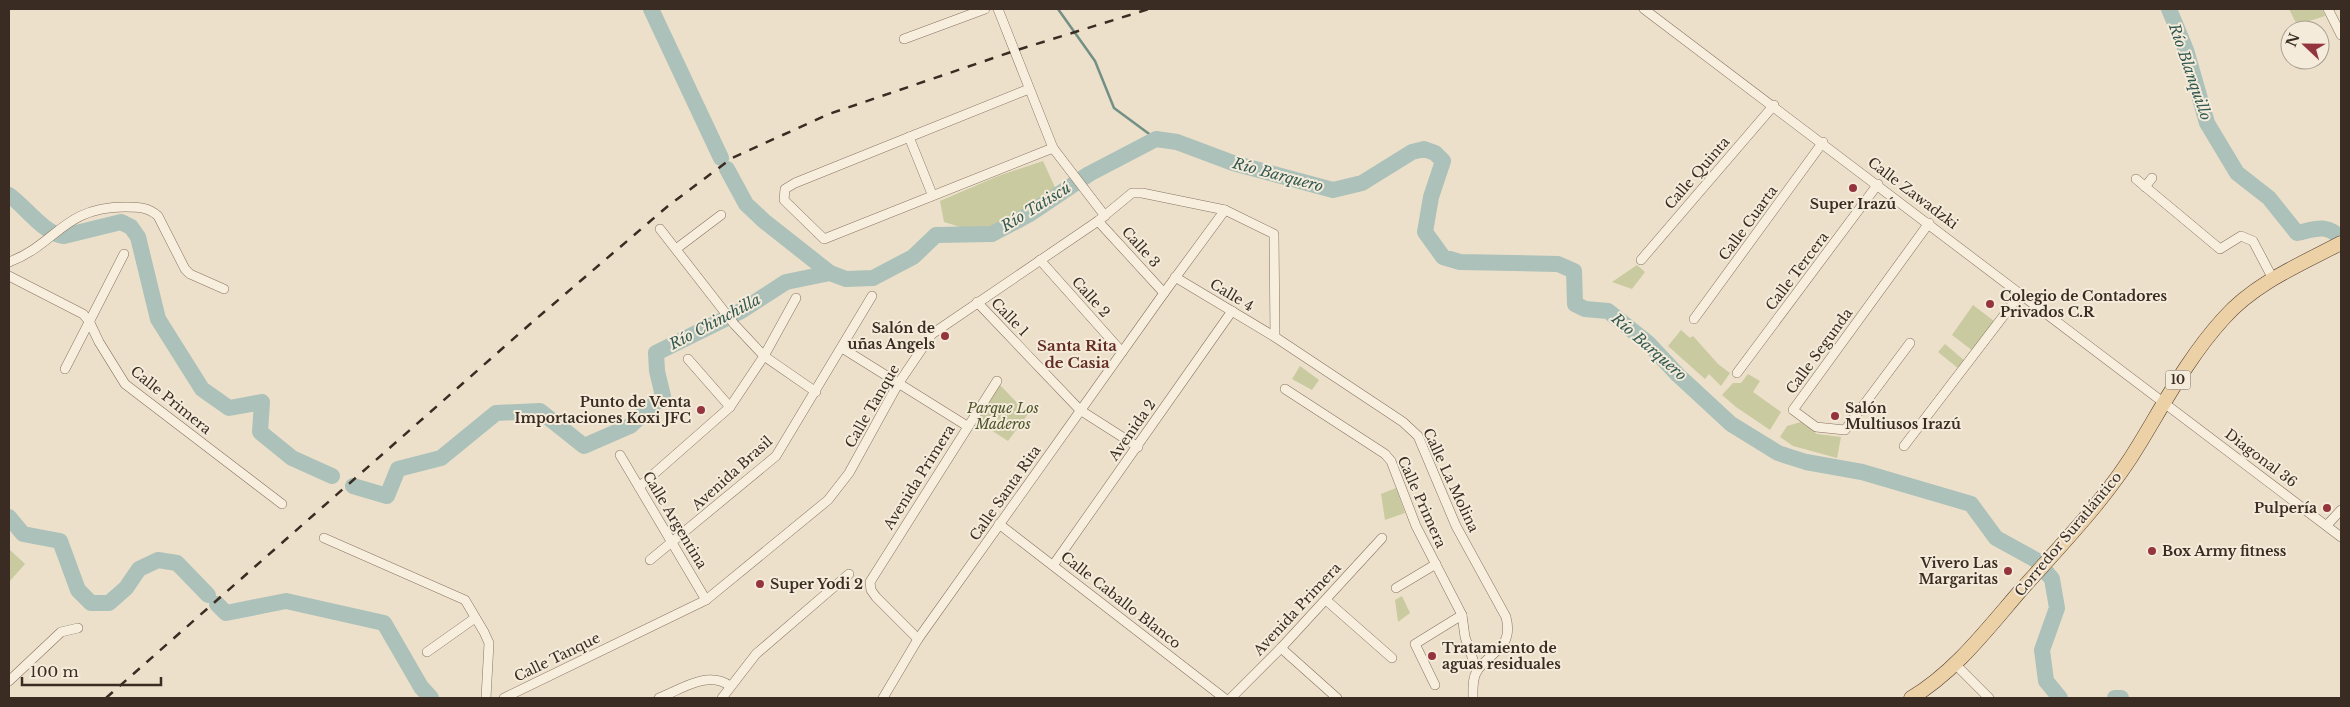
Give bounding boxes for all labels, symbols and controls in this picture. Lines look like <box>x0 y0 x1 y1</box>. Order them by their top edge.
water label: Río Blanquillo <box>2165 20 2216 123</box>
north arrow <box>2280 20 2330 70</box>
text: N <box>2282 31 2304 50</box>
street label: Calle Quinta <box>1661 133 1734 213</box>
water label: Río Barquero <box>1230 153 1326 196</box>
street label: Calle Zawadzki <box>1864 153 1962 233</box>
water label: Río Tatiscú <box>997 178 1074 236</box>
street label: Calle Cuarta <box>1715 182 1781 264</box>
marker: Super Irazú <box>1847 182 1859 194</box>
place label: Super Irazú <box>1810 195 1896 213</box>
street label: Calle 3 <box>1118 223 1164 271</box>
street label: Calle Tercera <box>1762 228 1833 314</box>
street label: Calle 2 <box>1068 273 1114 321</box>
street label: Calle 4 <box>1207 275 1257 315</box>
place label: Colegio de Contadores Privados C.R <box>2000 287 2167 321</box>
water label: Río Chinchilla <box>665 290 764 354</box>
street label: Calle 1 <box>987 294 1033 340</box>
marker: Colegio de Contadores Privados C.R <box>1984 298 1996 310</box>
street label: Calle Segunda <box>1782 304 1856 397</box>
water label: Río Barquero <box>1607 308 1691 384</box>
place label: Salón de uñas Angels <box>848 319 935 353</box>
marker: Salón de uñas Angels <box>939 330 951 342</box>
district label: Santa Rita de Casia <box>1037 336 1117 372</box>
street label: Calle Tanque <box>841 361 903 451</box>
street label: Calle Primera <box>127 362 215 438</box>
road number: 10 <box>2166 370 2190 390</box>
place label: Punto de Venta Importaciones Koxi JFC <box>515 393 691 427</box>
street label: Avenida 2 <box>1104 396 1160 465</box>
park label: Parque Los Maderos <box>966 399 1039 433</box>
place label: Salón Multiusos Irazú <box>1845 399 1961 433</box>
marker: Punto de Venta Importaciones Koxi JFC <box>695 404 707 416</box>
marker: Salón Multiusos Irazú <box>1829 410 1841 422</box>
street label: Avenida Primera <box>879 421 959 534</box>
street label: Calle La Molina <box>1419 425 1483 535</box>
street label: Diagonal 36 <box>2221 425 2301 491</box>
street label: Avenida Brasil <box>687 432 776 515</box>
street label: Calle Santa Rita <box>965 442 1045 544</box>
street label: Calle Primera <box>1394 453 1450 551</box>
street label: Calle Argentina <box>639 468 711 572</box>
street label: Corredor Suratlántico <box>2011 468 2125 600</box>
place label: Pulpería <box>2254 499 2317 517</box>
marker: Pulpería <box>2321 502 2333 514</box>
place label: Box Army fitness <box>2162 542 2287 560</box>
marker: Box Army fitness <box>2146 545 2158 557</box>
street label: Calle Caballo Blanco <box>1057 547 1185 653</box>
place label: Vivero Las Margaritas <box>1918 554 1998 588</box>
street label: Avenida Primera <box>1249 559 1345 660</box>
marker: Vivero Las Margaritas <box>2002 565 2014 577</box>
place label: Super Yodi 2 <box>770 575 863 593</box>
marker: Super Yodi 2 <box>754 578 766 590</box>
street label: Calle Tanque <box>511 628 603 686</box>
place label: Tratamiento de aguas residuales <box>1442 639 1561 673</box>
marker: Tratamiento de aguas residuales <box>1426 650 1438 662</box>
scale bar <box>22 654 161 686</box>
text: 100 m <box>30 662 79 681</box>

